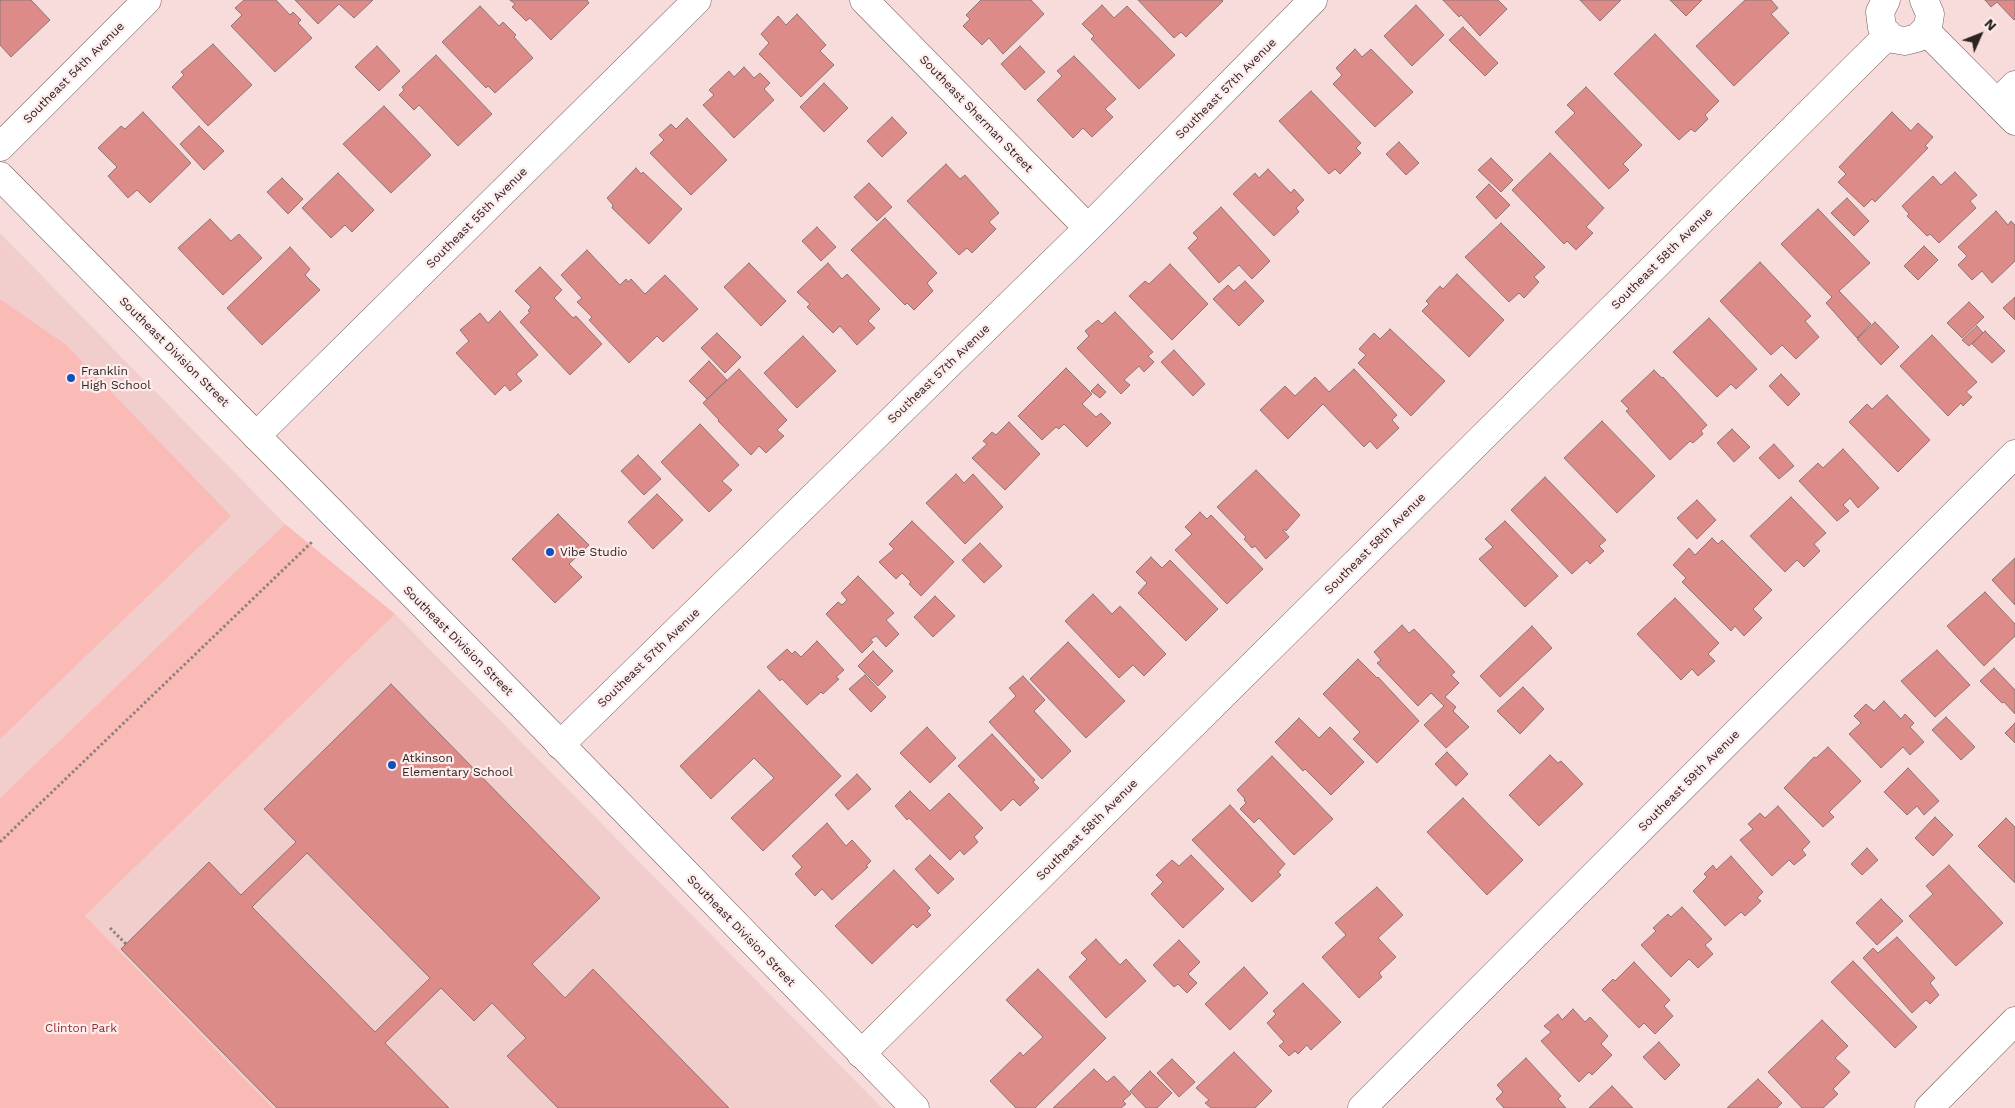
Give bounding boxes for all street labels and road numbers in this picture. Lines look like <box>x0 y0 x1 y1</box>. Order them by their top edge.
street label: Southeast 54th Avenue <box>20 19 128 127</box>
street label: Southeast 57th Avenue <box>1173 36 1279 142</box>
street label: Southeast Sherman Street <box>916 53 1036 175</box>
street label: Southeast 55th Avenue <box>424 165 530 271</box>
street label: Southeast 58th Avenue <box>1608 205 1716 313</box>
street label: Southeast Division Street <box>116 294 232 410</box>
street label: Southeast 57th Avenue <box>885 321 993 427</box>
street label: Southeast 58th Avenue <box>1321 490 1429 598</box>
street label: Southeast Division Street <box>400 583 516 699</box>
street label: Southeast 57th Avenue <box>595 605 703 711</box>
street label: Southeast 59th Avenue <box>1635 727 1743 835</box>
street label: Southeast 58th Avenue <box>1033 776 1141 884</box>
street label: Southeast Division Street <box>684 872 798 990</box>

